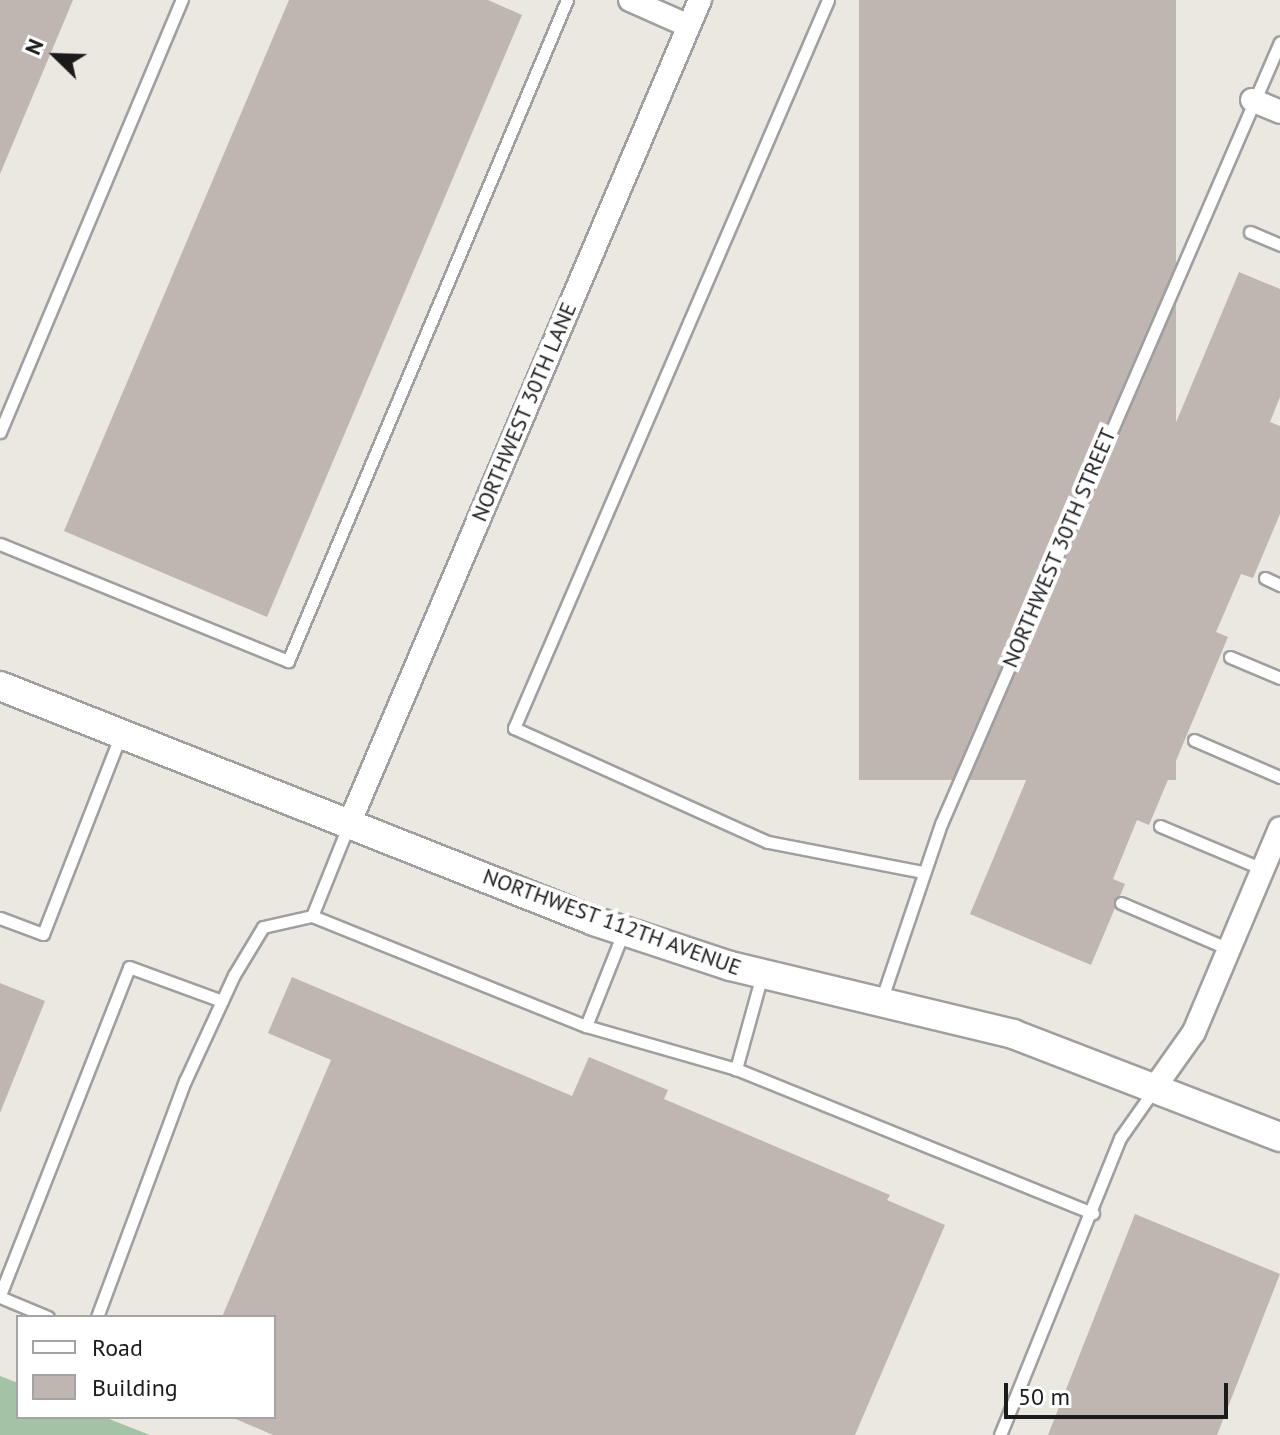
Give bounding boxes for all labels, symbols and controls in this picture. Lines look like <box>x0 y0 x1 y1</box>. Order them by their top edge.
north arrow <box>16 16 96 96</box>
text: N <box>18 34 50 59</box>
street label: NORTHWEST 30TH LANE <box>466 298 582 526</box>
street label: NORTHWEST 30TH STREET <box>996 424 1122 672</box>
street label: NORTHWEST 112TH AVENUE <box>479 863 745 981</box>
legend <box>16 1315 276 1419</box>
text: Road <box>92 1332 143 1363</box>
scale bar <box>1008 1367 1232 1417</box>
text: Building <box>92 1372 178 1403</box>
text: 50 m <box>1018 1381 1070 1412</box>

